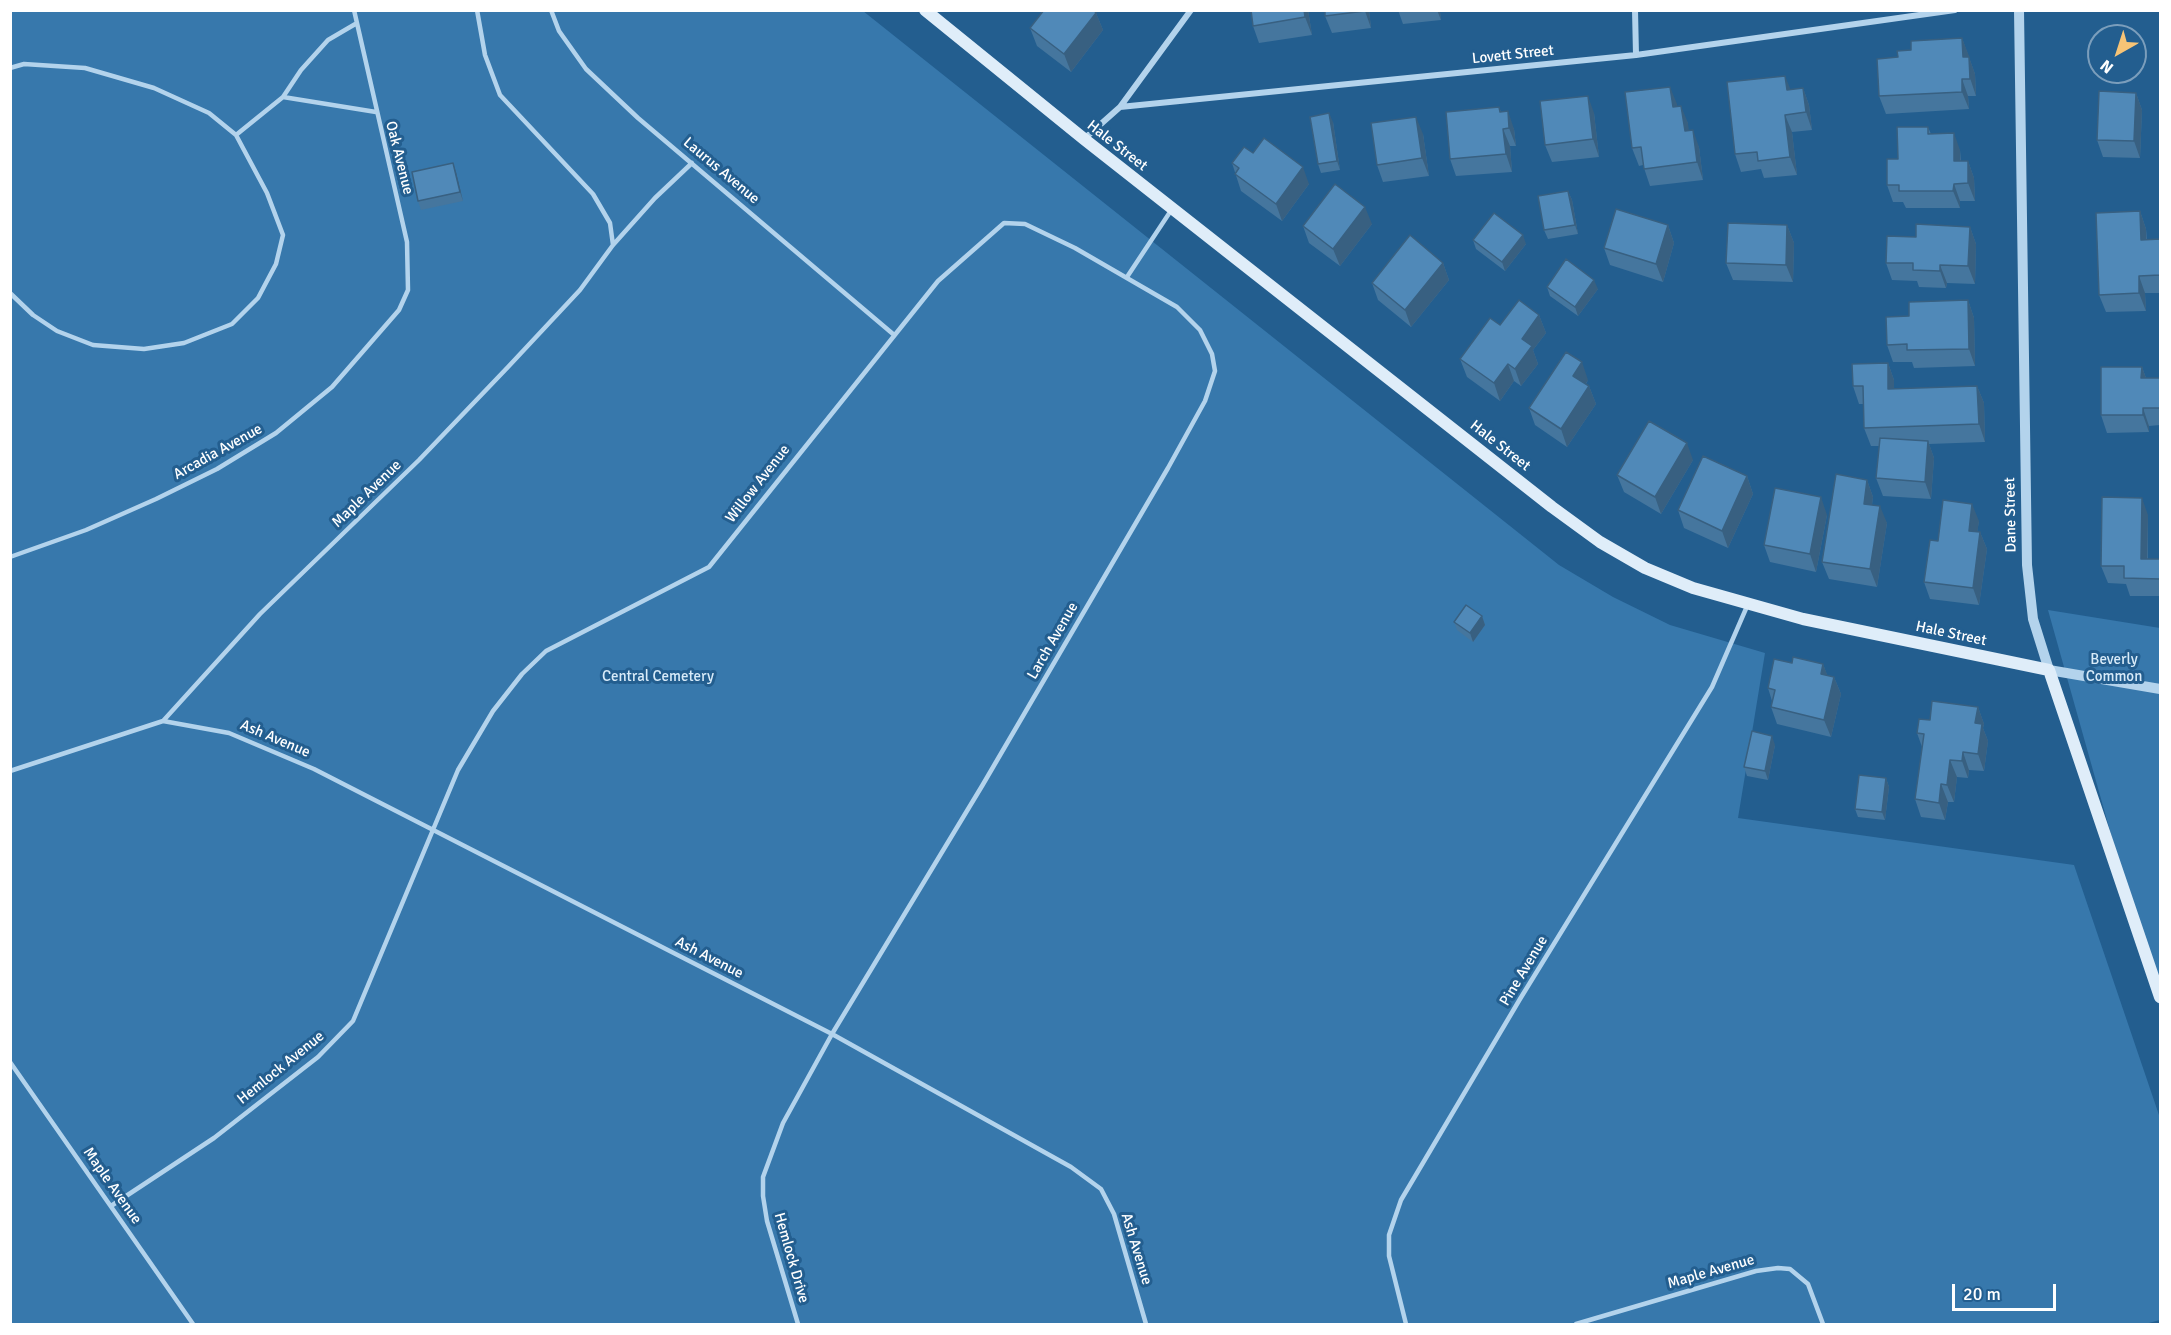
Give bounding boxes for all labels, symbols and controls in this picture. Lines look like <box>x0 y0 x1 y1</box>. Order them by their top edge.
north arrow <box>2087 24 2147 84</box>
street label: Lovett Street <box>1471 42 1555 68</box>
text: N <box>2096 55 2118 78</box>
street label: Hale Street <box>1083 117 1151 175</box>
street label: Oak Avenue <box>381 119 417 197</box>
street label: Laurus Avenue <box>679 134 763 208</box>
street label: Hale Street <box>1466 417 1534 475</box>
street label: Arcadia Avenue <box>170 420 266 484</box>
street label: Willow Avenue <box>722 441 794 527</box>
street label: Maple Avenue <box>329 456 405 532</box>
street label: Dane Street <box>2001 477 2021 553</box>
street label: Larch Avenue <box>1024 599 1082 683</box>
street label: Hale Street <box>1914 618 1988 650</box>
park label: Beverly Common <box>2086 651 2142 686</box>
park label: Central Cemetery <box>602 668 714 686</box>
street label: Ash Avenue <box>237 716 313 762</box>
street label: Ash Avenue <box>672 933 746 983</box>
street label: Pine Avenue <box>1496 933 1552 1009</box>
street label: Hemlock Avenue <box>234 1028 328 1108</box>
street label: Maple Avenue <box>79 1144 145 1228</box>
street label: Hemlock Drive <box>770 1211 812 1305</box>
street label: Ash Avenue <box>1117 1211 1155 1287</box>
street label: Maple Avenue <box>1665 1251 1757 1293</box>
scale bar <box>1955 1272 2058 1310</box>
text: 20 m <box>1963 1283 2001 1305</box>

